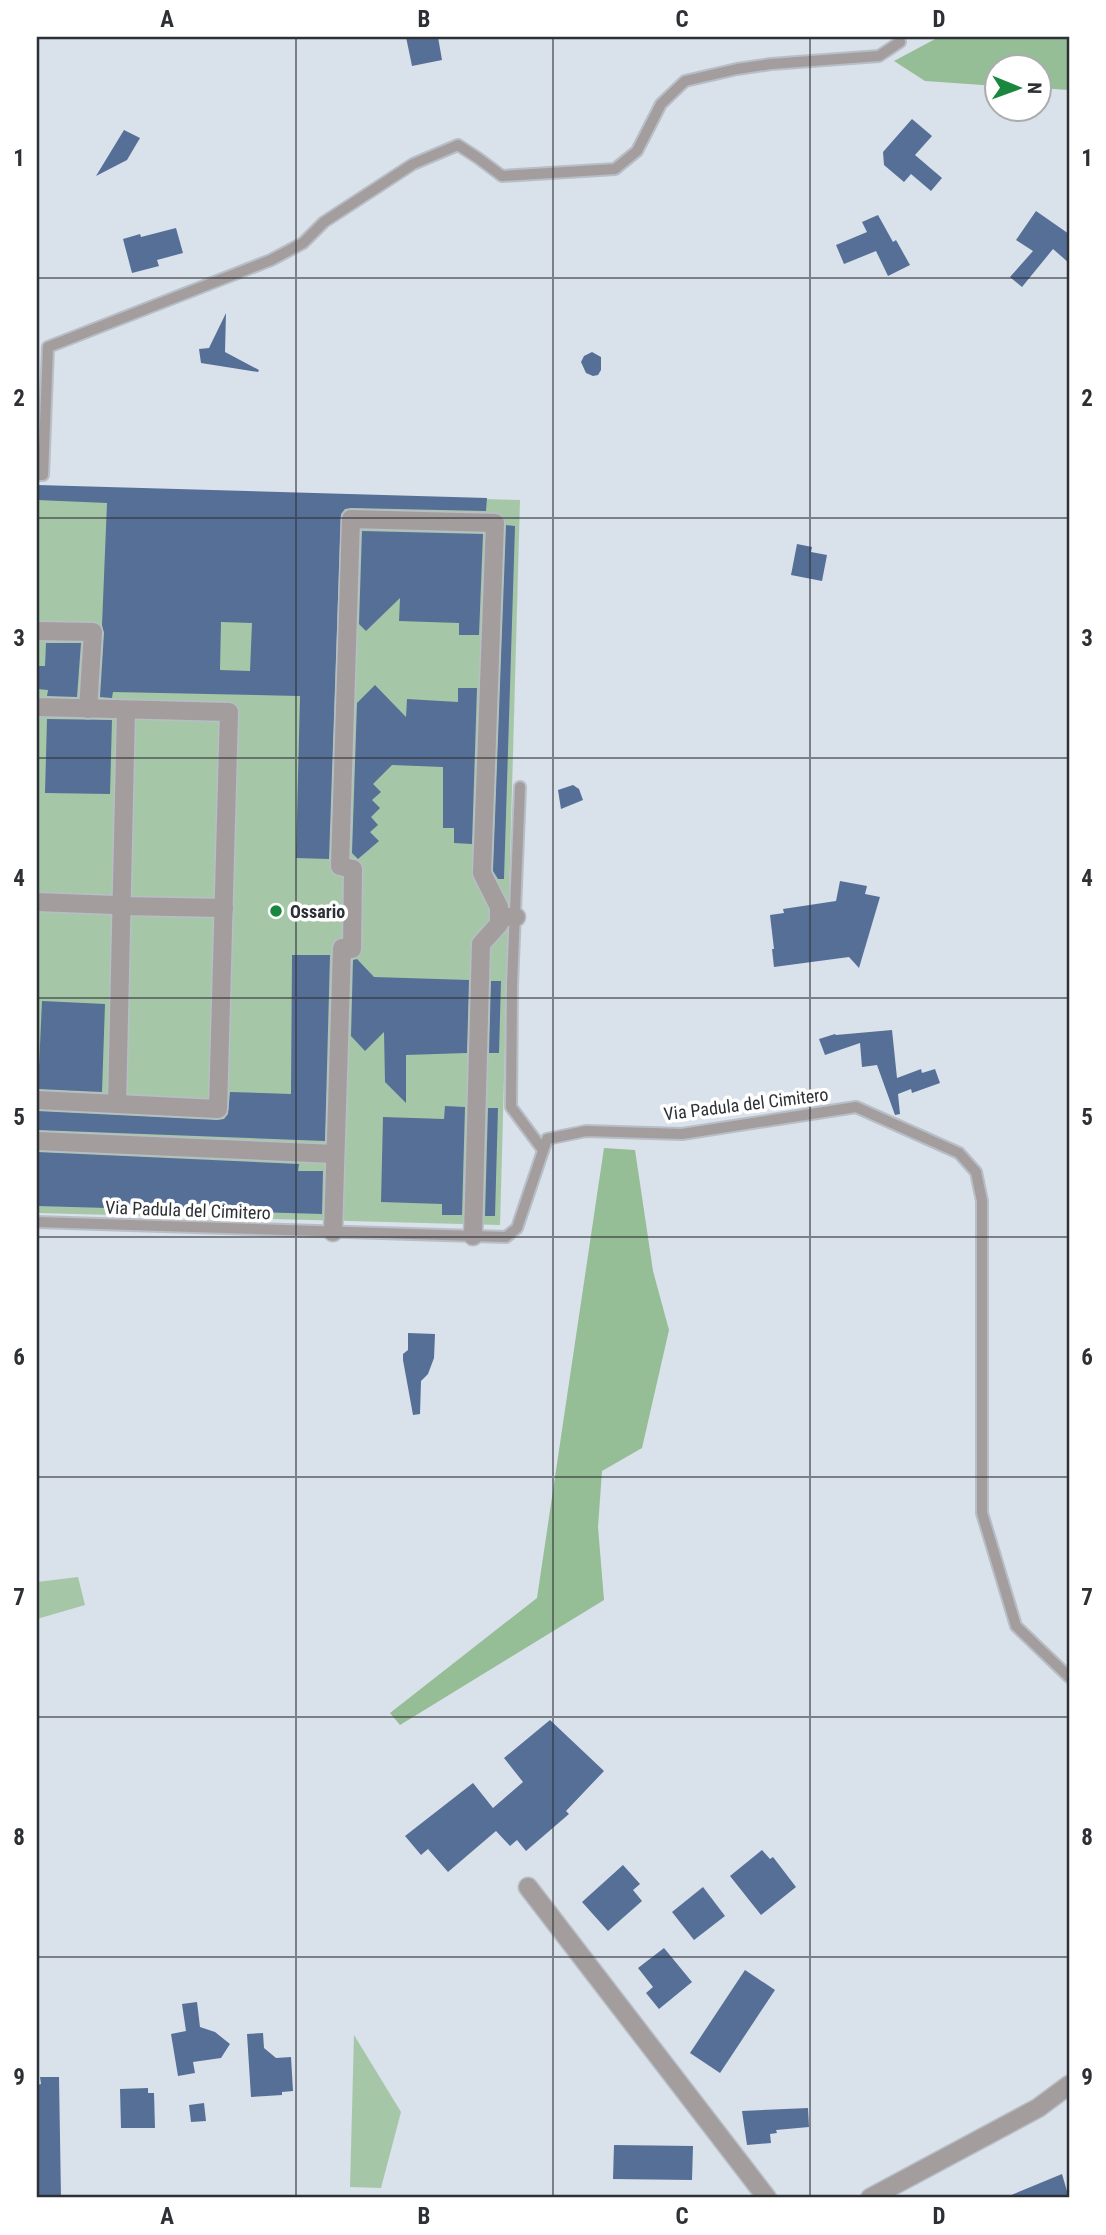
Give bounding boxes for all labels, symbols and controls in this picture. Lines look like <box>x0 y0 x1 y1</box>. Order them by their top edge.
text: A <box>160 6 174 33</box>
text: B <box>418 6 430 33</box>
text: C <box>675 6 689 33</box>
text: D <box>933 6 946 33</box>
north arrow <box>984 52 1054 122</box>
text: N <box>1023 82 1046 94</box>
text: 1 <box>13 145 25 172</box>
text: 1 <box>1081 145 1093 172</box>
text: 2 <box>13 385 25 412</box>
text: 2 <box>1081 385 1093 412</box>
text: 3 <box>13 625 25 652</box>
text: 3 <box>1081 625 1093 652</box>
text: 4 <box>13 865 25 892</box>
text: 4 <box>1081 865 1093 892</box>
place label: Ossario <box>290 901 345 922</box>
marker: Ossario <box>268 903 284 919</box>
street label: Via Padula del Cimitero <box>662 1083 830 1125</box>
text: 5 <box>13 1104 25 1131</box>
text: 5 <box>1081 1104 1093 1131</box>
street label: Via Padula del Cimitero <box>105 1197 271 1223</box>
text: 6 <box>13 1344 25 1371</box>
text: 6 <box>1081 1344 1093 1371</box>
text: 7 <box>13 1584 25 1611</box>
text: 7 <box>1081 1584 1093 1611</box>
text: 8 <box>13 1824 25 1851</box>
text: 8 <box>1081 1824 1093 1851</box>
text: 9 <box>13 2064 25 2091</box>
text: 9 <box>1081 2064 1093 2091</box>
text: A <box>160 2203 174 2230</box>
text: B <box>418 2203 430 2230</box>
text: C <box>675 2203 689 2230</box>
text: D <box>933 2203 946 2230</box>

